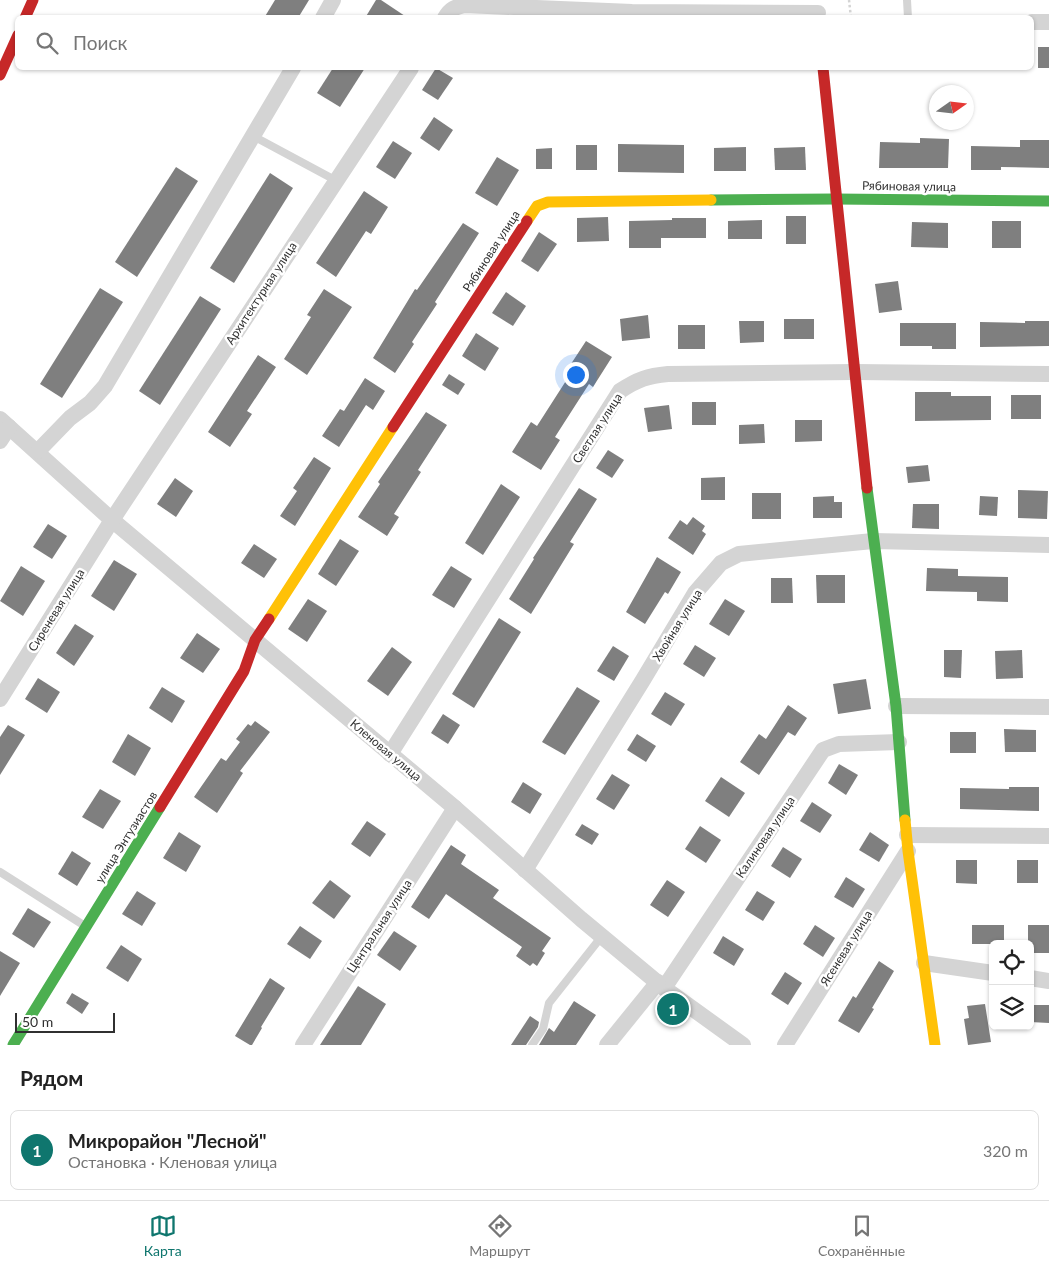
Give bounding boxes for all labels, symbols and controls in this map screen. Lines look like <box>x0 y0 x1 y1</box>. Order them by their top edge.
search box <box>15 15 1034 70</box>
icon: search <box>33 29 61 57</box>
text: Поиск <box>73 31 127 54</box>
north arrow <box>929 85 974 130</box>
street label: Рябиновая улица <box>862 178 956 194</box>
street label: Рябиновая улица <box>459 207 523 294</box>
street label: Архитектурная улица <box>222 239 300 347</box>
your location <box>563 362 589 388</box>
street label: Светлая улица <box>569 390 625 466</box>
street label: Сиреневая улица <box>25 566 87 654</box>
street label: Хвойная улица <box>649 586 705 664</box>
street label: Кленовая улица <box>347 716 425 784</box>
street label: улица Энтузиастов <box>92 788 160 886</box>
street label: Калиновая улица <box>732 793 798 881</box>
street label: Центральная улица <box>343 877 415 975</box>
street label: Ясеневая улица <box>816 907 875 990</box>
map controls <box>989 940 1034 1030</box>
button: locate <box>989 940 1034 985</box>
button: layers <box>989 985 1034 1030</box>
pin: 1 <box>657 990 689 1028</box>
scale bar <box>15 1010 115 1033</box>
text: 50 m <box>22 1013 53 1030</box>
text: Рядом <box>20 1065 83 1090</box>
text: Микрорайон "Лесной" <box>68 1129 267 1152</box>
text: 1 <box>32 1141 42 1160</box>
text: 320 m <box>983 1141 1028 1160</box>
text: Остановка · Кленовая улица <box>68 1152 277 1171</box>
tab: Карта <box>144 1212 182 1259</box>
tab: Маршрут <box>469 1212 530 1259</box>
tab: Сохранённые <box>818 1212 905 1259</box>

